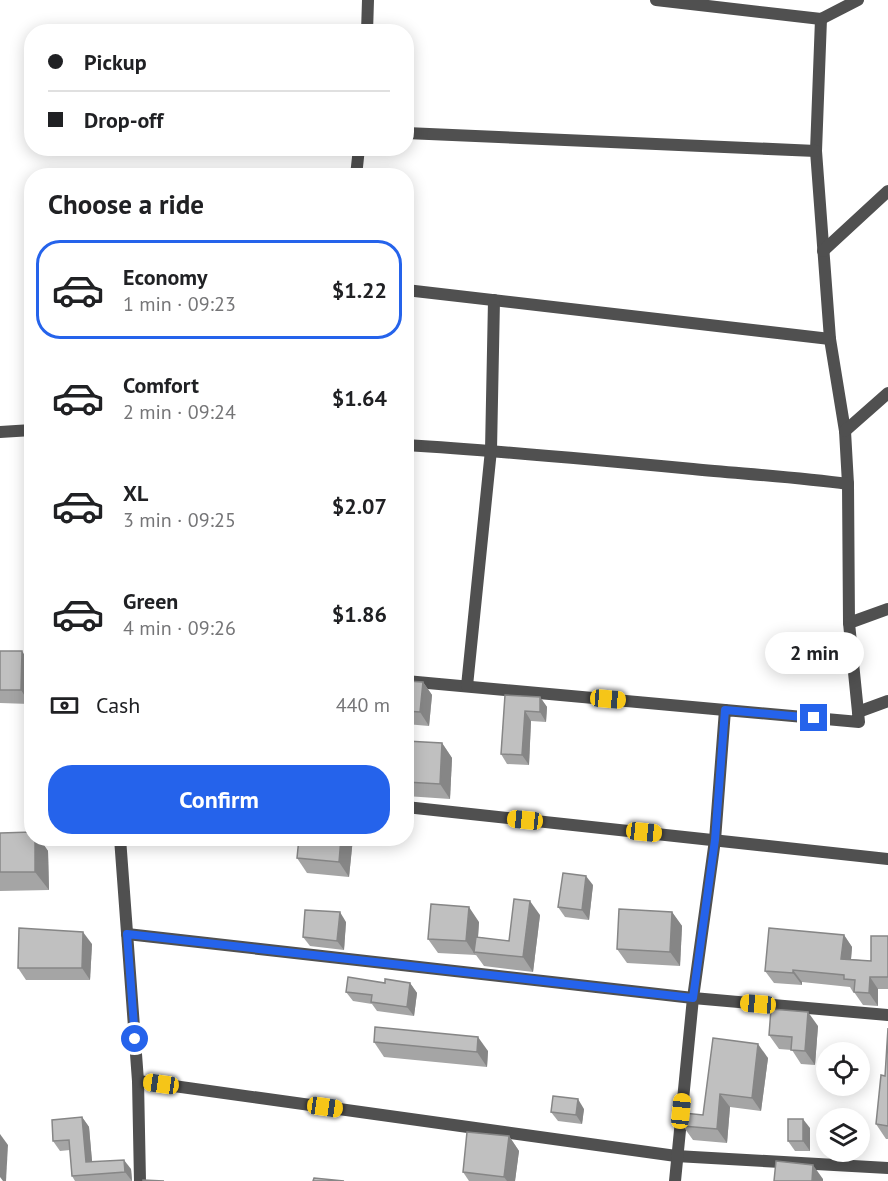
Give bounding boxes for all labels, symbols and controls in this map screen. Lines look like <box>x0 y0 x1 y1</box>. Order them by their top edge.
text: Pickup <box>84 48 147 76</box>
text: Drop-off <box>84 106 163 134</box>
text: Choose a ride <box>48 187 204 221</box>
icon: car <box>51 263 105 317</box>
text: Economy <box>123 263 207 291</box>
text: $1.22 <box>332 276 387 304</box>
text: 1 min · 09:23 <box>123 291 236 317</box>
icon: car <box>51 371 105 425</box>
text: Comfort <box>123 371 199 399</box>
text: $1.64 <box>332 384 387 412</box>
text: 2 min · 09:24 <box>123 399 236 425</box>
icon: car <box>51 479 105 533</box>
text: XL <box>123 479 148 507</box>
text: $2.07 <box>332 492 387 520</box>
text: 3 min · 09:25 <box>123 507 236 533</box>
icon: car <box>51 587 105 641</box>
text: Green <box>123 587 178 615</box>
text: $1.86 <box>332 600 387 628</box>
text: 4 min · 09:26 <box>123 615 236 641</box>
callout: 2 min <box>764 631 864 673</box>
text: 2 min <box>790 640 839 666</box>
car <box>589 688 627 710</box>
icon: cash <box>48 689 81 722</box>
text: Cash <box>96 691 140 719</box>
text: 440 m <box>336 692 390 718</box>
route end <box>800 704 827 731</box>
button: Confirm <box>48 765 390 834</box>
car <box>506 809 544 831</box>
car <box>625 821 663 843</box>
car <box>739 993 777 1015</box>
route start <box>121 1025 148 1052</box>
map controls <box>816 1042 870 1162</box>
button: locate <box>816 1042 870 1096</box>
car <box>142 1073 180 1095</box>
car <box>670 1092 692 1130</box>
car <box>306 1096 344 1118</box>
button: layers <box>816 1108 870 1162</box>

